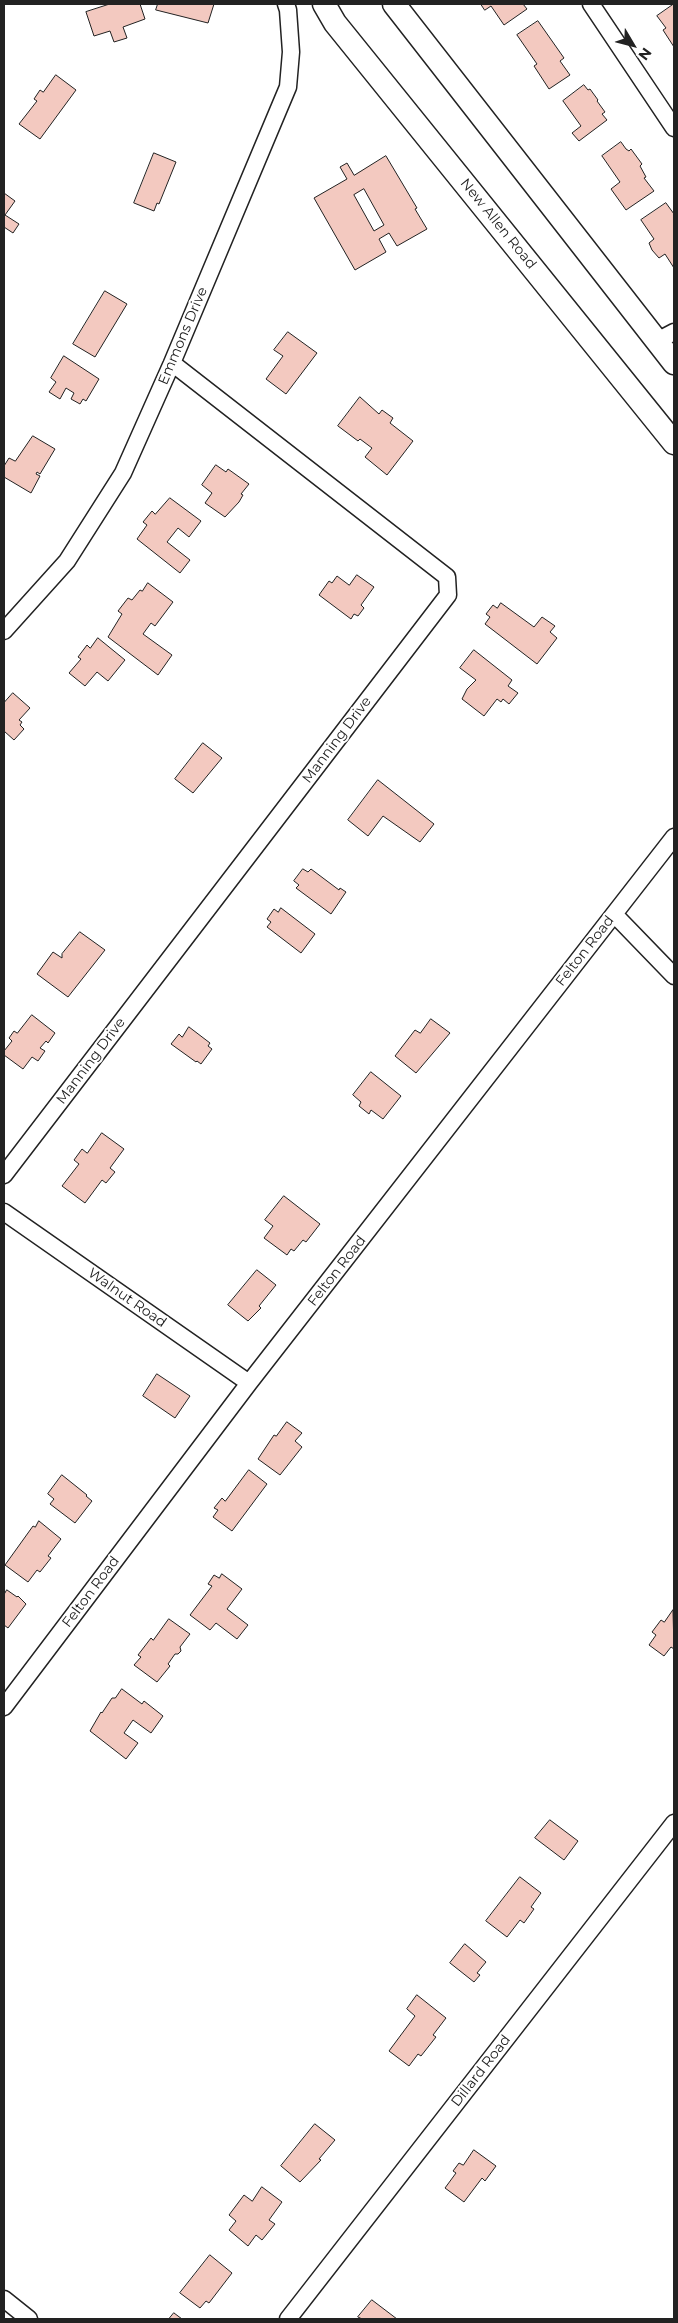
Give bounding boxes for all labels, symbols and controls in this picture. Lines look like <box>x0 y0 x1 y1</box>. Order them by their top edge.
north arrow <box>608 20 658 70</box>
text: N <box>634 44 656 64</box>
street label: New Allen Road <box>456 175 540 273</box>
street label: Emmons Drive <box>155 285 211 387</box>
street label: Manning Drive <box>299 694 375 786</box>
street label: Felton Road <box>552 912 618 990</box>
street label: Manning Drive <box>53 1015 129 1107</box>
street label: Felton Road <box>304 1232 370 1310</box>
street label: Walnut Road <box>85 1265 169 1331</box>
street label: Felton Road <box>59 1553 123 1631</box>
street label: Dillard Road <box>448 2032 514 2110</box>

